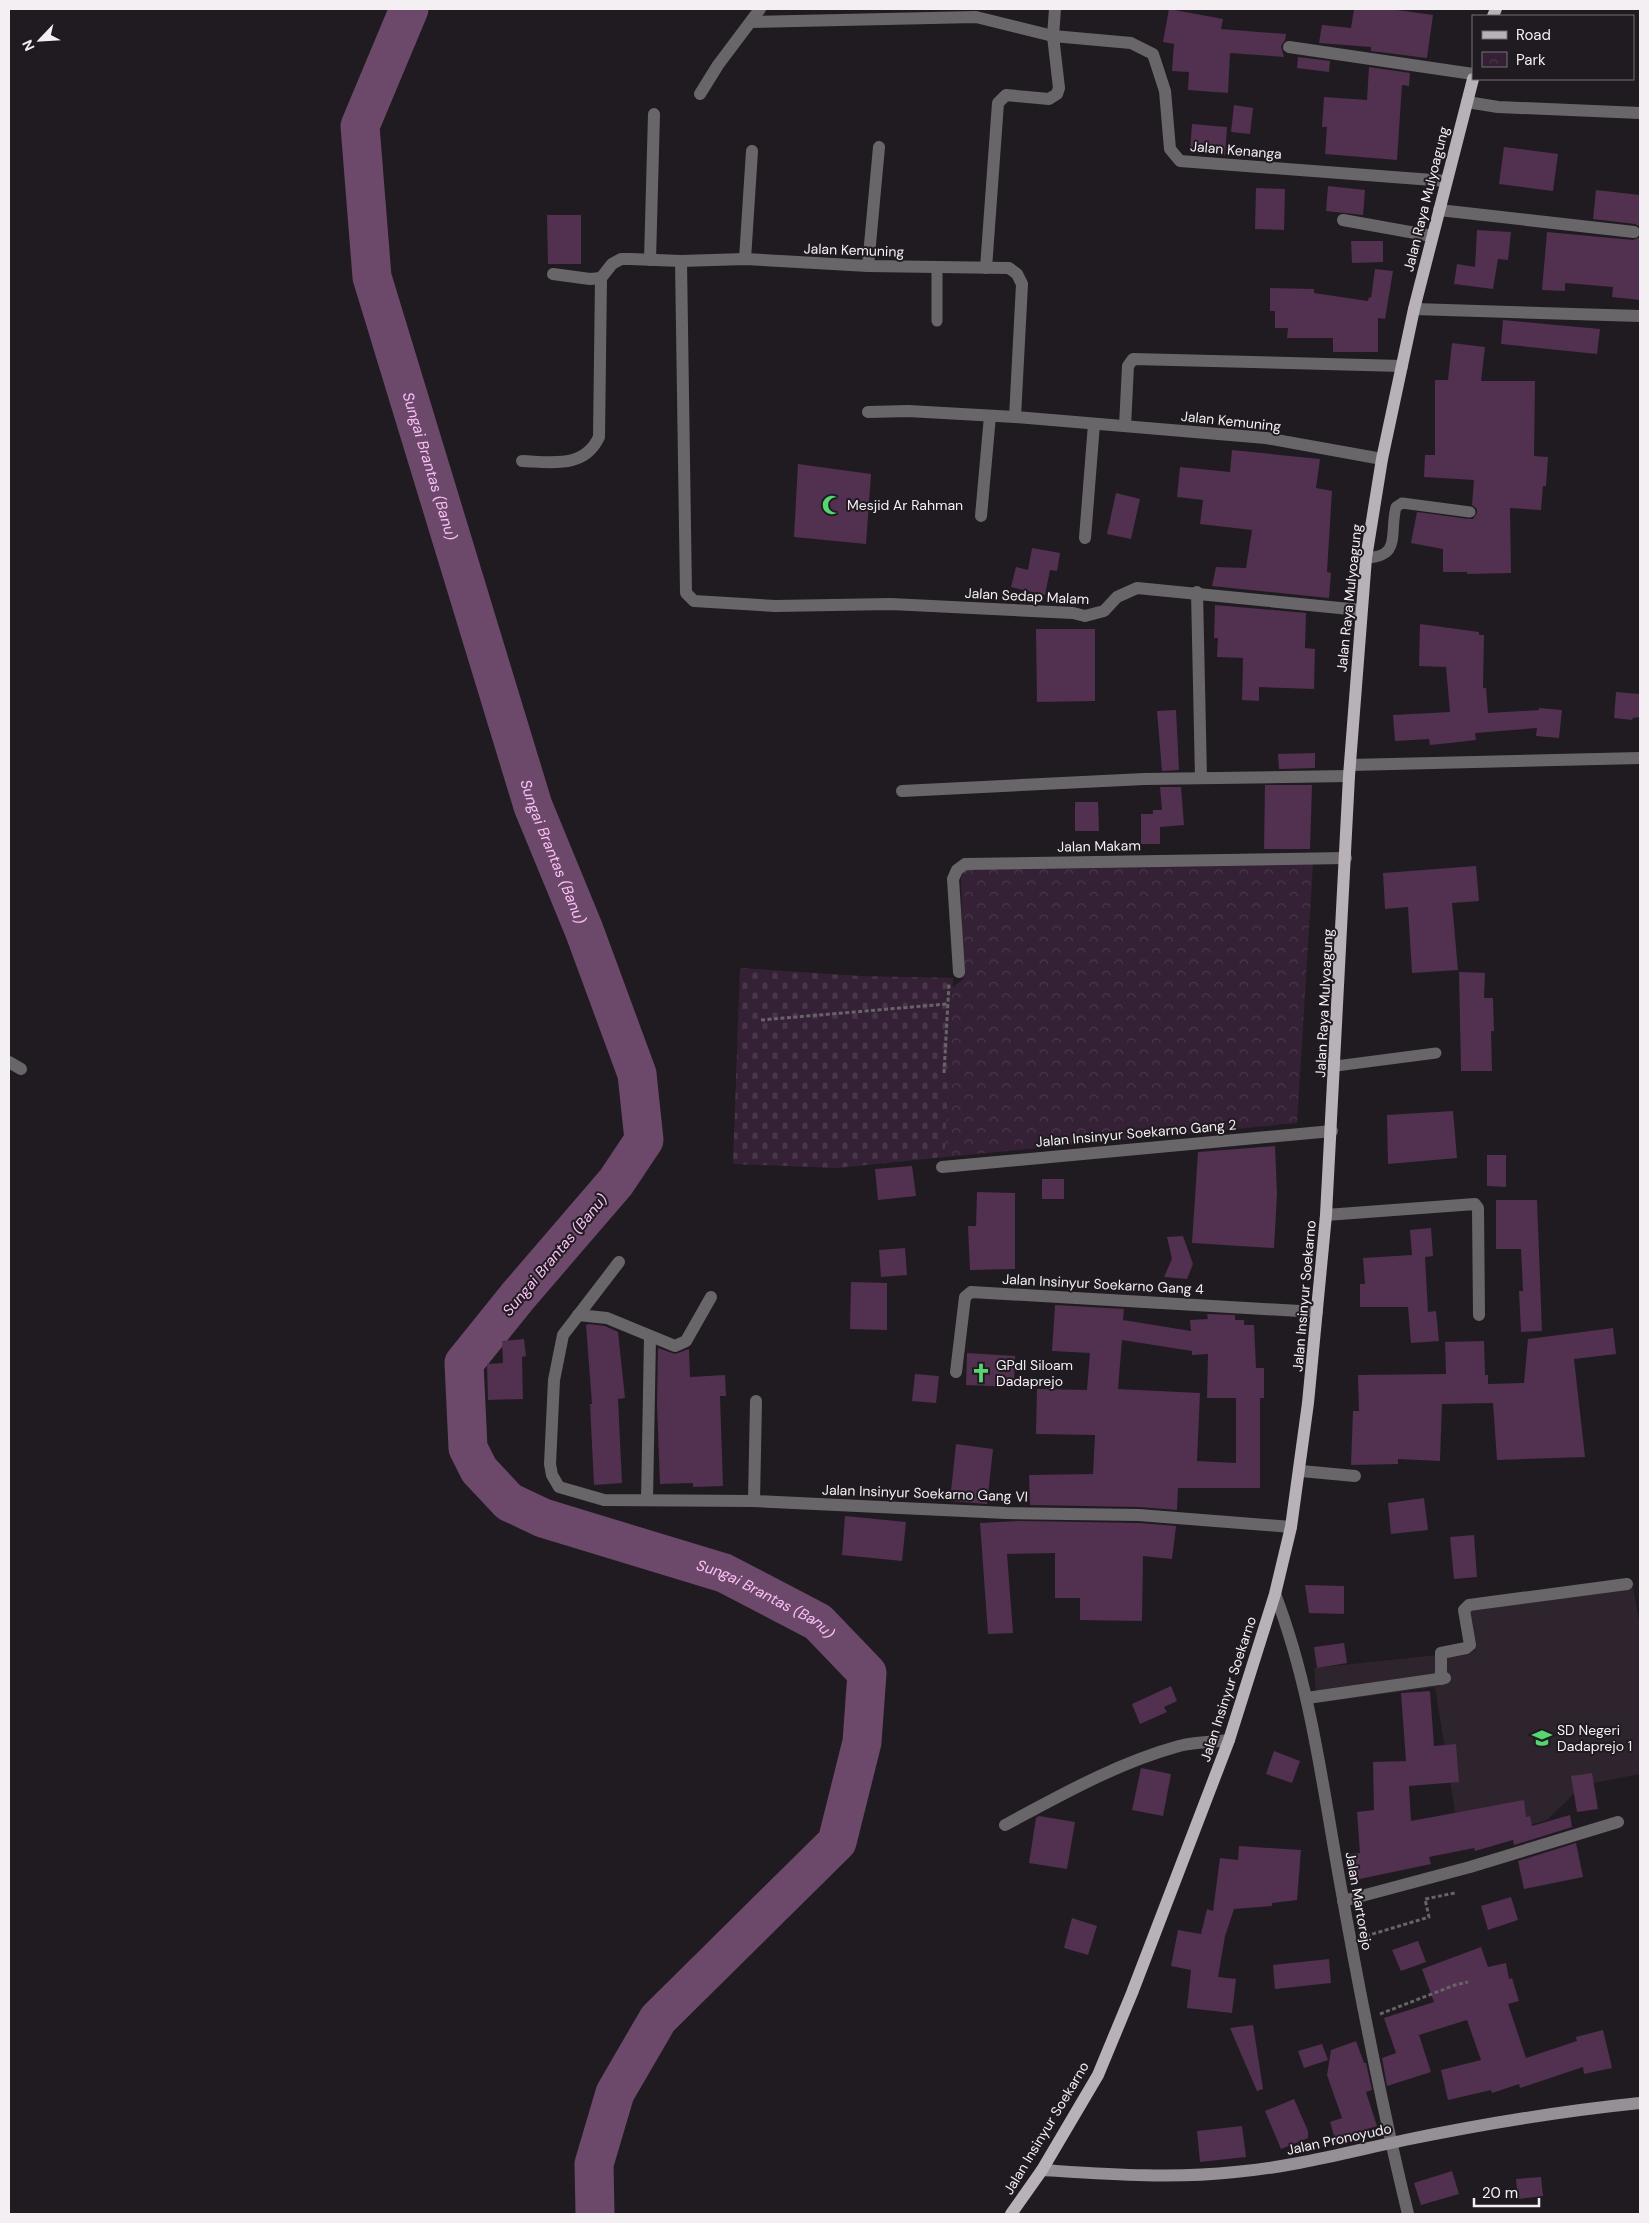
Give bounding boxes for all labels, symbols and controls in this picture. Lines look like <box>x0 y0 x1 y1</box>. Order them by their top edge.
north arrow <box>15 15 65 65</box>
legend <box>1472 15 1634 80</box>
text: Road <box>1516 25 1551 45</box>
text: N <box>18 37 39 54</box>
text: Park <box>1516 50 1546 70</box>
street label: Jalan Raya Mulyoagung <box>1399 124 1453 273</box>
street label: Jalan Kenanga <box>1189 137 1283 163</box>
street label: Jalan Kemuning <box>803 239 905 261</box>
water label: Sungai Brantas (Banu) <box>398 390 462 543</box>
street label: Jalan Kemuning <box>1180 407 1282 435</box>
mosque icon: Mesjid Ar Rahman <box>821 494 843 516</box>
place label: Mesjid Ar Rahman <box>847 496 963 514</box>
street label: Jalan Raya Mulyoagung <box>1332 523 1366 673</box>
street label: Jalan Sedap Malam <box>964 584 1090 608</box>
water label: Sungai Brantas (Banu) <box>516 777 591 927</box>
street label: Jalan Makam <box>1057 836 1141 856</box>
street label: Jalan Raya Mulyoagung <box>1311 928 1337 1078</box>
street label: Jalan Insinyur Soekarno Gang 2 <box>1035 1115 1237 1151</box>
water label: Sungai Brantas (Banu) <box>498 1189 612 1320</box>
street label: Jalan Insinyur Soekarno <box>1288 1220 1320 1372</box>
street label: Jalan Insinyur Soekarno Gang 4 <box>1002 1270 1205 1298</box>
place label: GPdI Siloam Dadaprejo <box>996 1356 1073 1390</box>
church icon: GPdI Siloam Dadaprejo <box>970 1362 992 1384</box>
street label: Jalan Insinyur Soekarno Gang VI <box>822 1480 1028 1506</box>
water label: Sungai Brantas (Banu) <box>694 1555 839 1643</box>
street label: Jalan Insinyur Soekarno <box>1196 1614 1260 1764</box>
place label: SD Negeri Dadaprejo 1 <box>1557 1721 1632 1755</box>
school or university icon: SD Negeri Dadaprejo 1 <box>1531 1727 1553 1749</box>
street label: Jalan Martorejo <box>1341 1850 1377 1952</box>
street label: Jalan Insinyur Soekarno <box>999 2058 1093 2198</box>
street label: Jalan Pronoyudo <box>1285 2119 1393 2159</box>
scale bar <box>1474 2176 1539 2208</box>
text: 20 m <box>1482 2183 1518 2203</box>

